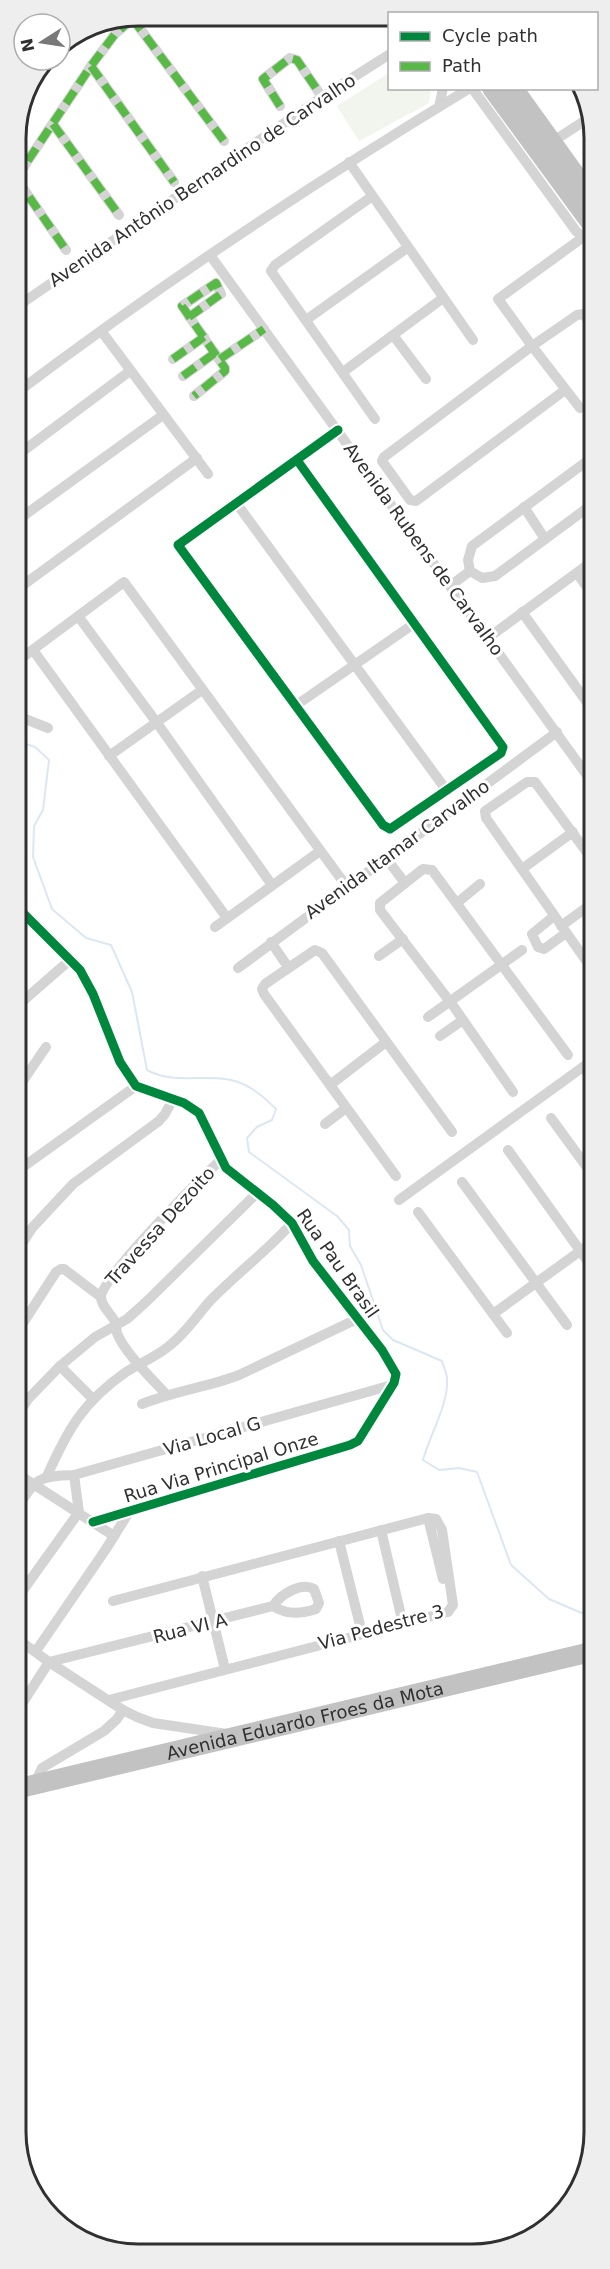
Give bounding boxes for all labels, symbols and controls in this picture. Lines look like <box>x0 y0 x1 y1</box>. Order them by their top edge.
north arrow <box>12 12 72 72</box>
legend <box>388 12 598 90</box>
text: Cycle path <box>442 25 538 46</box>
text: N <box>17 36 39 54</box>
text: Path <box>442 55 482 76</box>
street label: Avenida Antônio Bernardino de Carvalho <box>45 69 359 291</box>
street label: Avenida Rubens de Carvalho <box>340 438 508 660</box>
street label: Avenida Itamar Carvalho <box>301 775 493 923</box>
street label: Travessa Dezoito <box>101 1162 219 1290</box>
street label: Rua Pau Brasil <box>293 1204 383 1322</box>
street label: Via Local G <box>161 1412 263 1460</box>
street label: Rua Via Principal Onze <box>121 1427 321 1507</box>
street label: Via Pedestre 3 <box>316 1600 446 1654</box>
street label: Rua VI A <box>151 1609 230 1647</box>
street label: Avenida Eduardo Froes da Mota <box>164 1677 446 1763</box>

